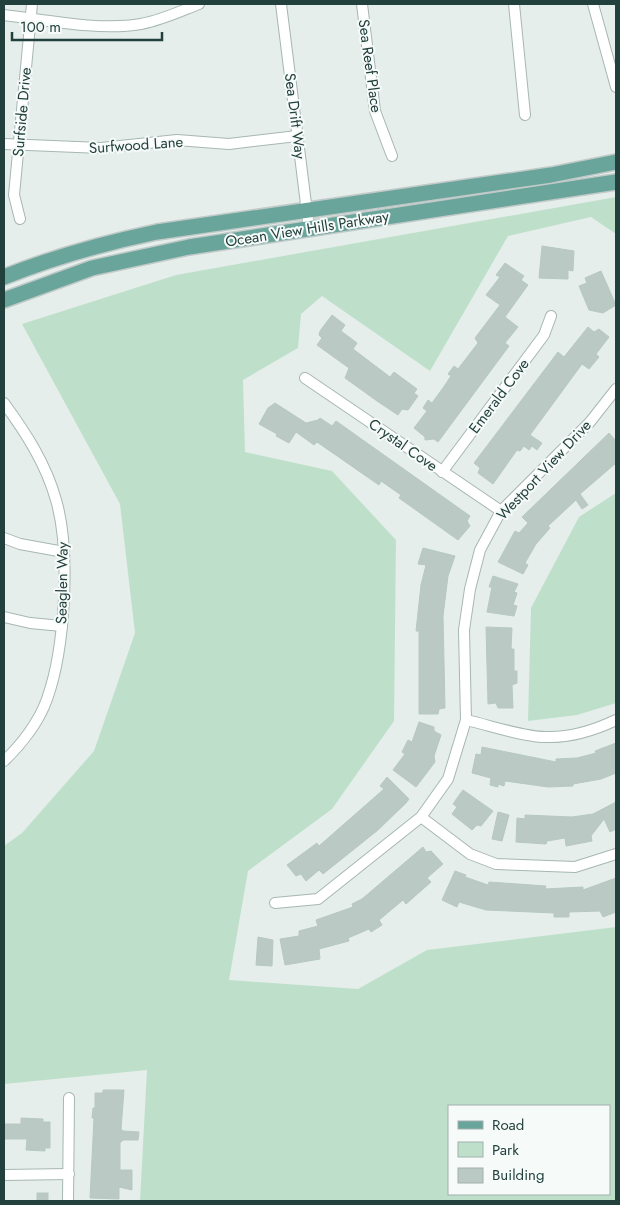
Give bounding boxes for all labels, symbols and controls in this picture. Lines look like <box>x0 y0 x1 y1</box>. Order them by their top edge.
scale bar <box>12 10 162 42</box>
text: 100 m <box>20 16 61 38</box>
street label: Sea Reef Place <box>353 18 387 114</box>
street label: Surfside Drive <box>7 66 37 158</box>
street label: Sea Drift Way <box>279 72 311 161</box>
street label: Surfwood Lane <box>88 131 184 159</box>
street label: Ocean View Hills Parkway <box>224 205 391 253</box>
street label: Emerald Cove <box>463 354 535 438</box>
street label: Crystal Cove <box>364 413 442 477</box>
street label: Westport View Drive <box>492 415 597 525</box>
street label: Seaglen Way <box>50 541 74 624</box>
legend <box>448 1105 610 1195</box>
text: Road <box>492 1114 524 1136</box>
text: Park <box>492 1139 519 1161</box>
text: Building <box>492 1164 544 1186</box>

